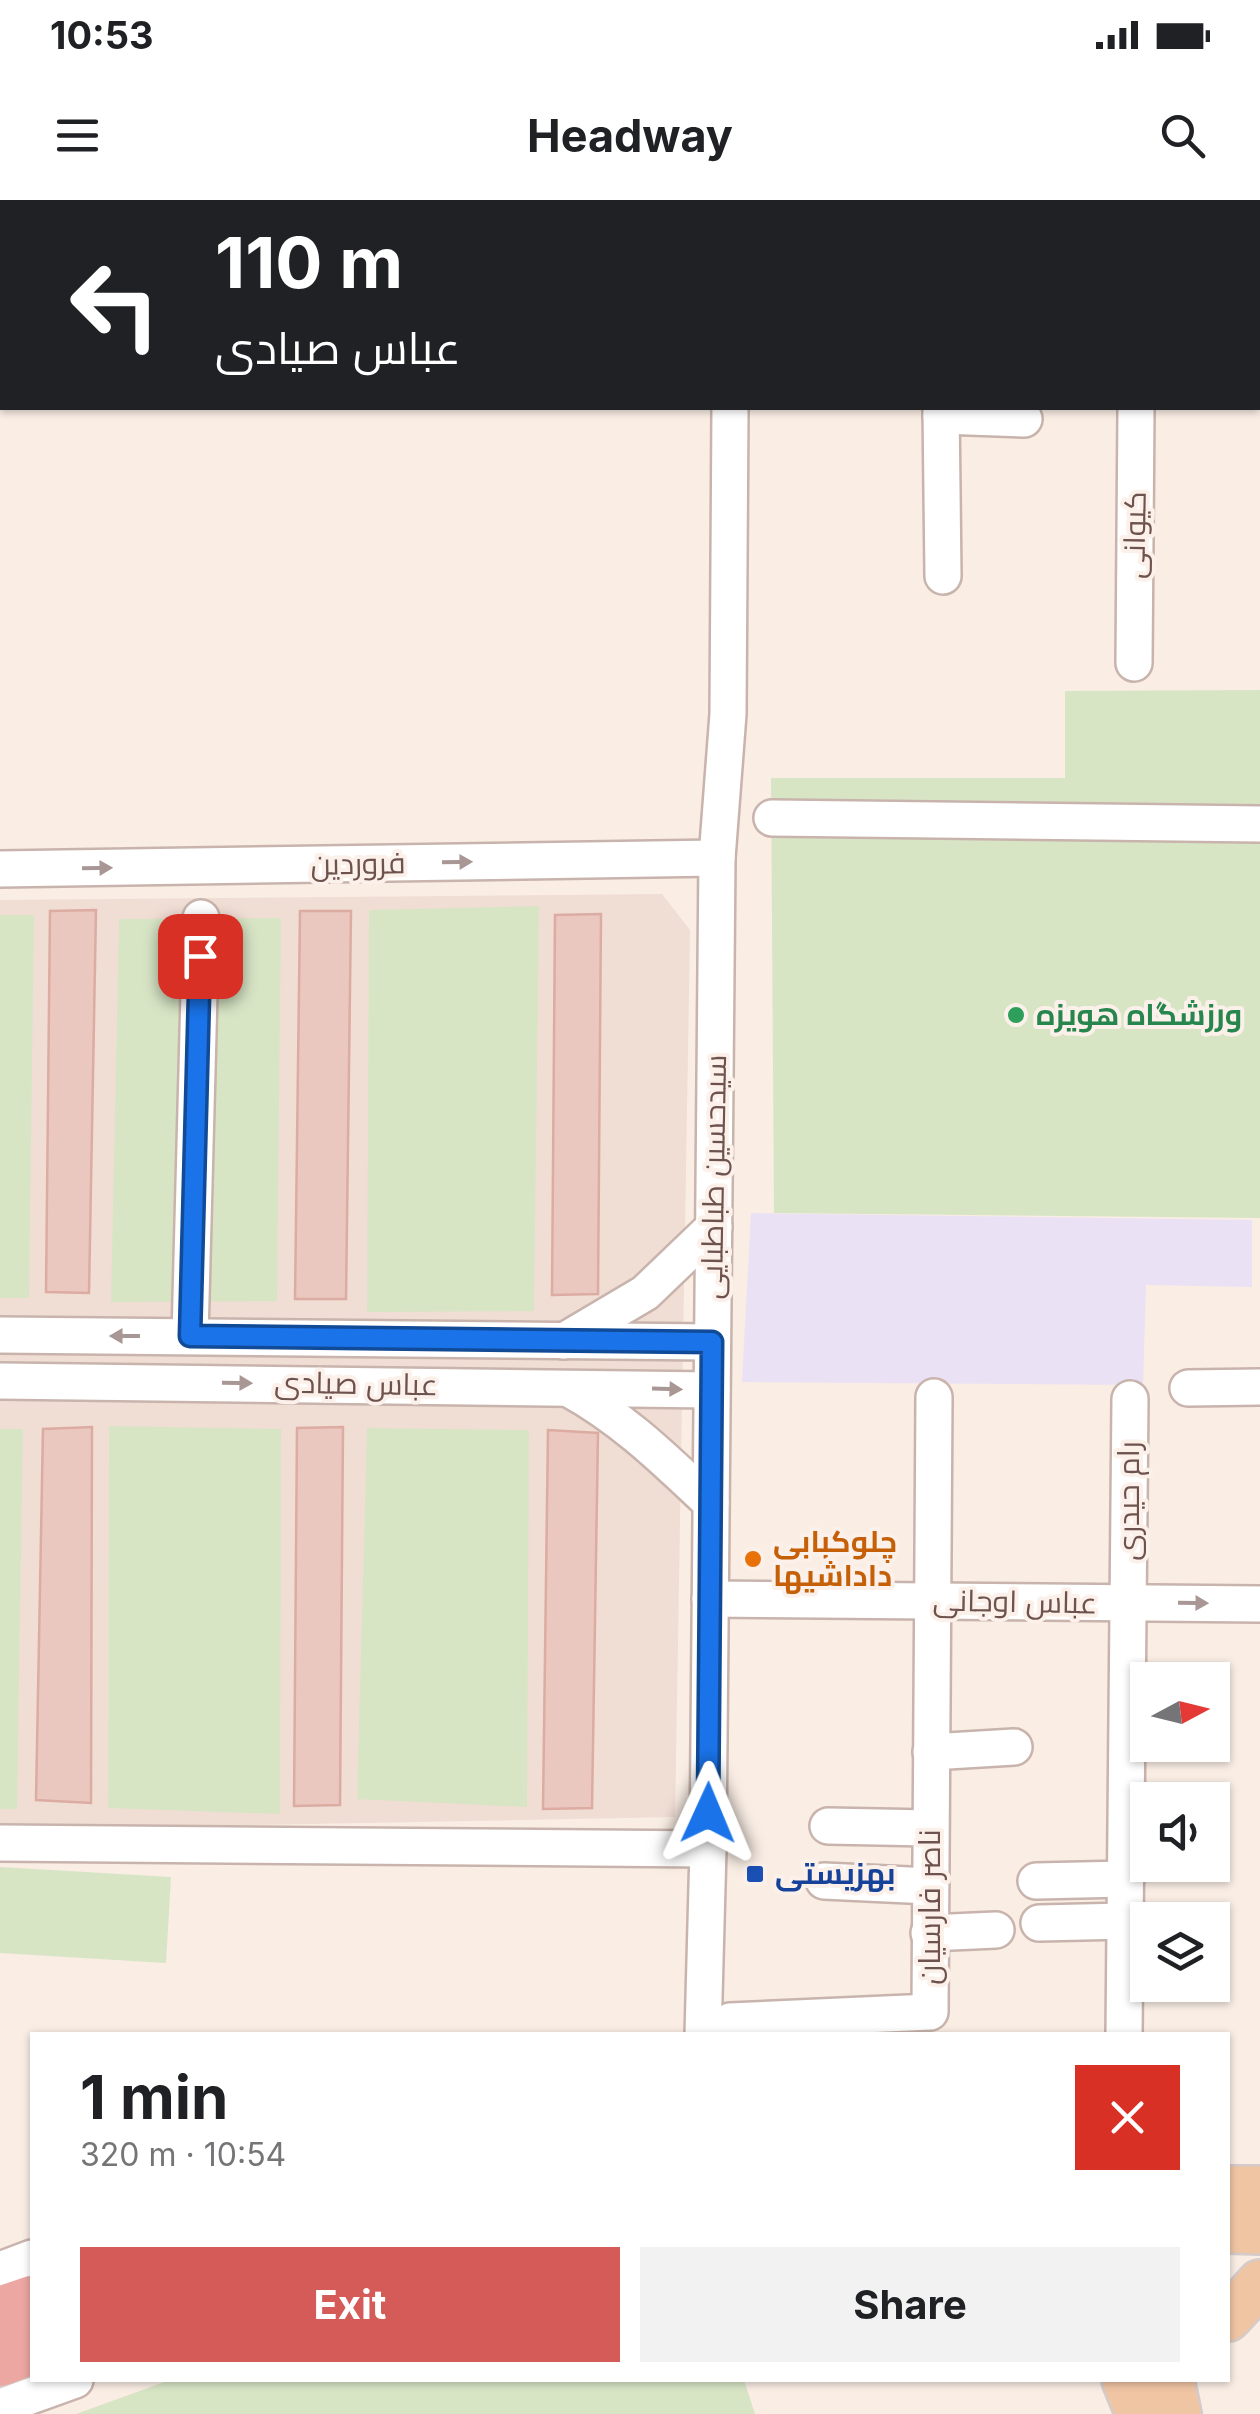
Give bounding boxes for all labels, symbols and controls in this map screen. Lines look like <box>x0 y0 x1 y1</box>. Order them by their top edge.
text: 10:53 <box>50 12 154 58</box>
icon: menu <box>50 108 105 163</box>
text: Headway <box>527 108 733 163</box>
icon: search <box>1155 108 1210 163</box>
text: 110 m <box>215 220 403 305</box>
icon: left <box>50 240 180 370</box>
text: عباس صیادی <box>215 320 461 375</box>
street label: کیوانی <box>1115 491 1154 579</box>
street label: فروردین <box>310 844 406 883</box>
one-way arrow <box>442 854 474 870</box>
one-way arrow <box>82 860 114 876</box>
pin <box>158 914 243 999</box>
icon: arrive <box>173 929 228 984</box>
place label: ورزشگاه هویزه <box>1036 996 1242 1033</box>
marker: ورزشگاه هویزه <box>1005 1004 1027 1026</box>
street label: سیدحسین طباطبایی <box>693 1054 734 1300</box>
one-way arrow <box>108 1328 140 1344</box>
street label: عباس صیادی <box>274 1364 438 1403</box>
one-way arrow <box>222 1375 254 1391</box>
one-way arrow <box>652 1381 684 1397</box>
street label: رام حیدری <box>1110 1441 1149 1561</box>
place label: چلوکبابی داداشیها <box>773 1523 897 1594</box>
marker: چلوکبابی داداشیها <box>742 1548 764 1570</box>
street label: عباس اوجانی <box>932 1582 1098 1621</box>
one-way arrow <box>1177 1595 1209 1611</box>
north arrow <box>1130 1662 1230 1762</box>
map controls <box>1130 1662 1230 2002</box>
position arrow <box>656 1761 760 1865</box>
button: sound <box>1130 1782 1230 1882</box>
street label: ناصر فارسیان <box>911 1829 947 1985</box>
place label: بهزیستی <box>775 1855 896 1892</box>
marker: بهزیستی <box>744 1863 766 1885</box>
button: layers <box>1130 1902 1230 2002</box>
text: 1 min <box>80 2061 228 2133</box>
button: close <box>1075 2065 1180 2170</box>
text: 320 m · 10:54 <box>80 2135 286 2174</box>
button: Exit <box>80 2247 620 2362</box>
button: Share <box>640 2247 1180 2362</box>

